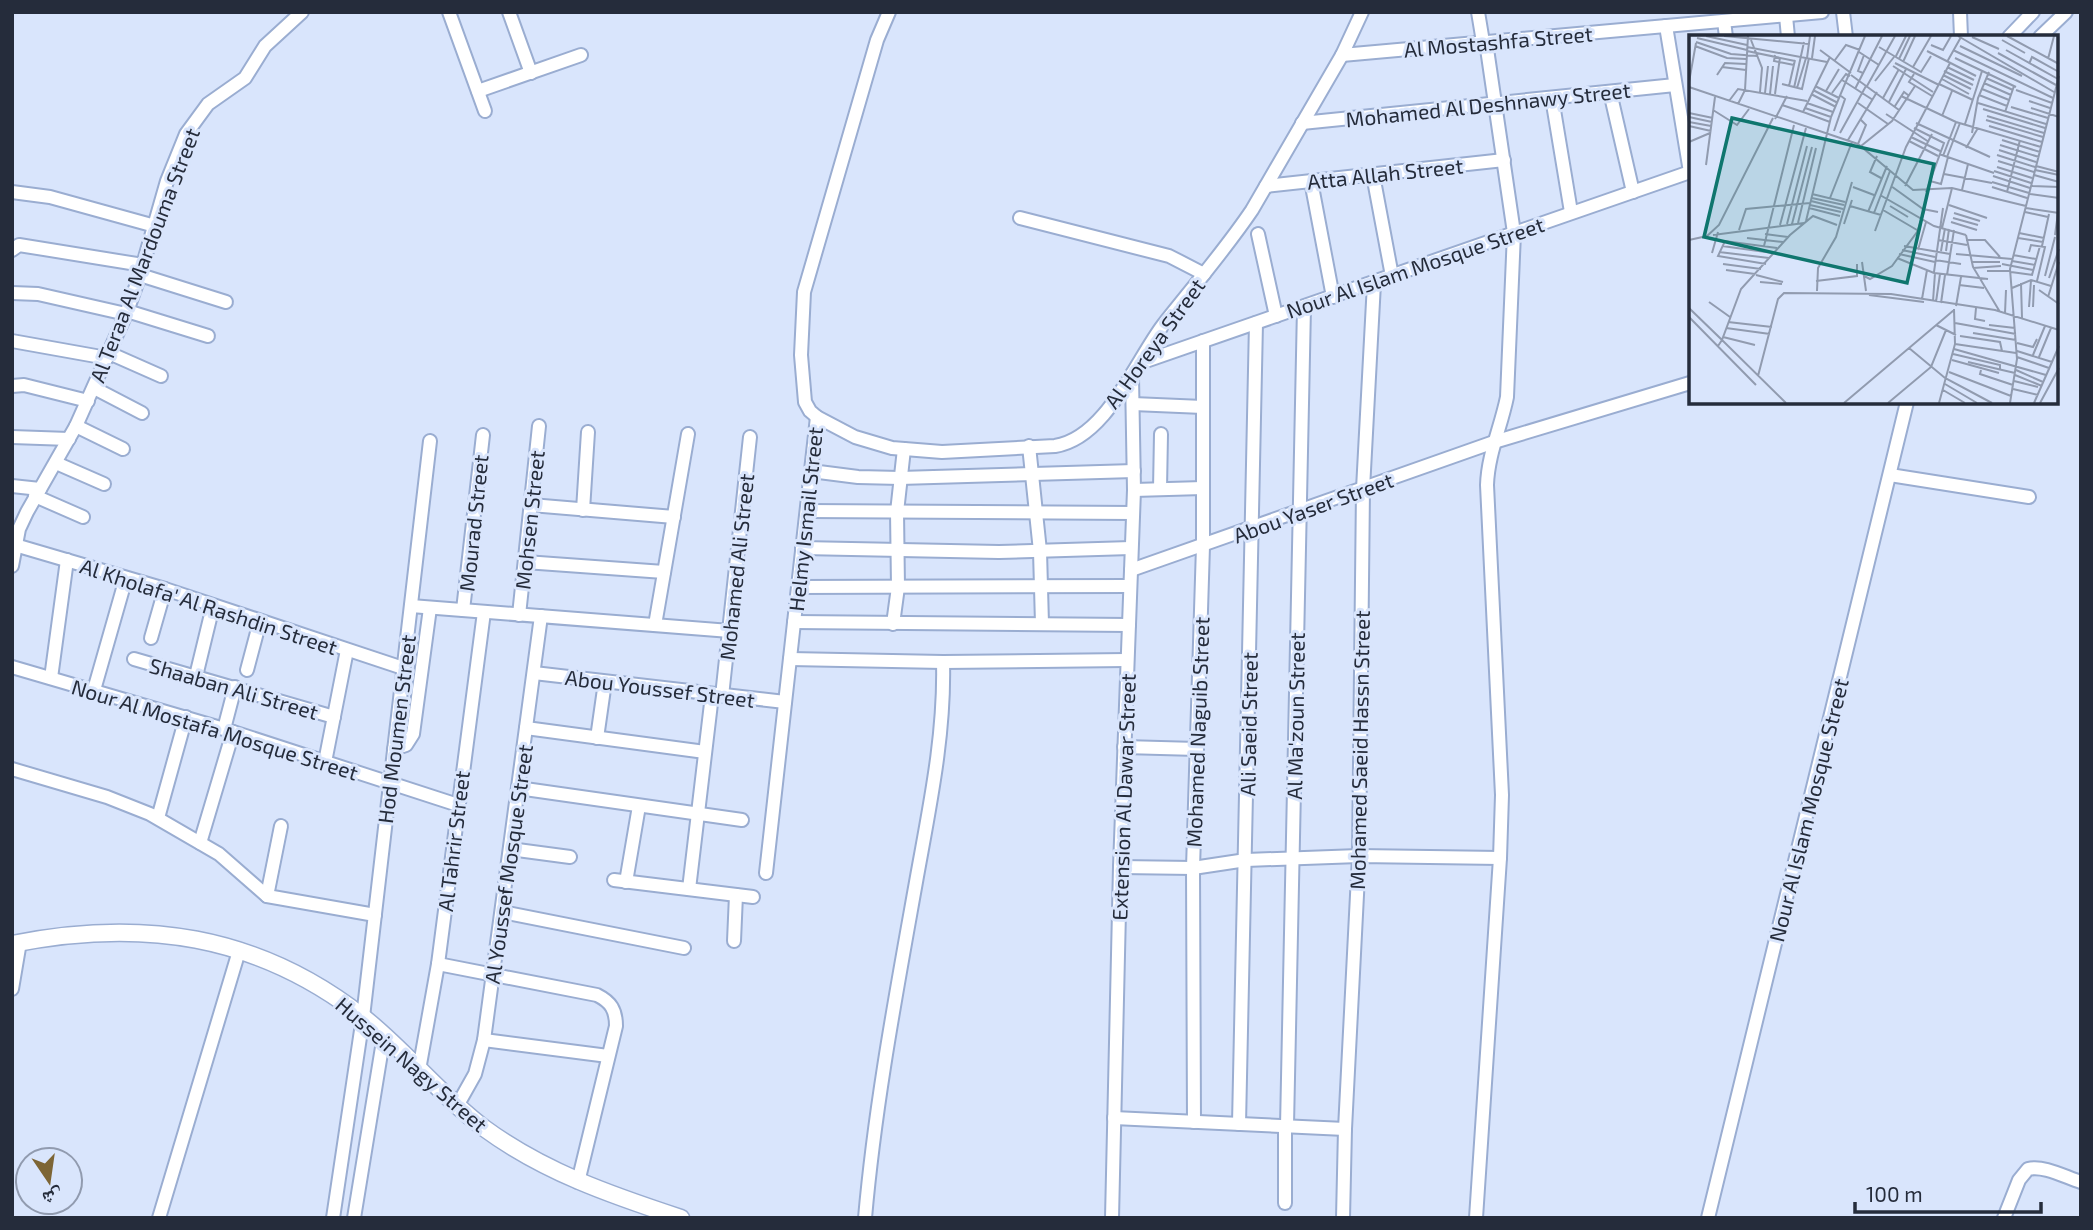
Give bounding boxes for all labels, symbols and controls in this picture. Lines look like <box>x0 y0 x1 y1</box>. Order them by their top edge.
street label: Al Mostashfa Street <box>1403 20 1593 62</box>
inset map <box>1689 35 2058 404</box>
street label: Mohamed Al Deshnawy Street <box>1344 77 1632 131</box>
street label: Al Teraa Al Mardouma Street <box>84 124 204 386</box>
street label: Atta Allah Street <box>1306 152 1464 194</box>
street label: Nour Al Islam Mosque Street <box>1283 211 1547 323</box>
street label: Al Horeya Street <box>1099 273 1209 413</box>
street label: Helmy Ismail Street <box>783 426 827 612</box>
street label: Mohsen Street <box>509 449 549 591</box>
street label: Mourad Street <box>453 453 493 593</box>
street label: Abou Yaser Street <box>1230 466 1396 548</box>
street label: Mohamed Ali Street <box>714 472 758 662</box>
street label: Al Kholafa' Al Rashdin Street <box>77 553 341 659</box>
street label: Mohamed Saeid Hassn Street <box>1344 610 1374 890</box>
street label: Mohamed Naguib Street <box>1180 616 1214 848</box>
street label: Al Ma'zoun Street <box>1281 632 1309 800</box>
street label: Hod Moumen Street <box>372 633 420 825</box>
street label: Shaaban Ali Street <box>147 652 321 724</box>
street label: Ali Saeid Street <box>1234 652 1262 796</box>
street label: Abou Youssef Street <box>564 664 756 712</box>
street label: Nour Al Mostafa Mosque Street <box>69 673 361 785</box>
street label: Extension Al Dawar Street <box>1106 673 1140 921</box>
street label: Nour Al Islam Mosque Street <box>1763 676 1853 944</box>
street label: Al Youssef Mosque Street <box>479 743 537 985</box>
street label: Al Tahrir Street <box>432 769 474 913</box>
street label: Hussein Nagy Street <box>331 991 493 1137</box>
north arrow <box>14 1146 84 1216</box>
scale bar <box>1855 1170 2040 1214</box>
text: 100 m <box>1866 1181 1923 1206</box>
text: ش <box>40 1184 65 1212</box>

